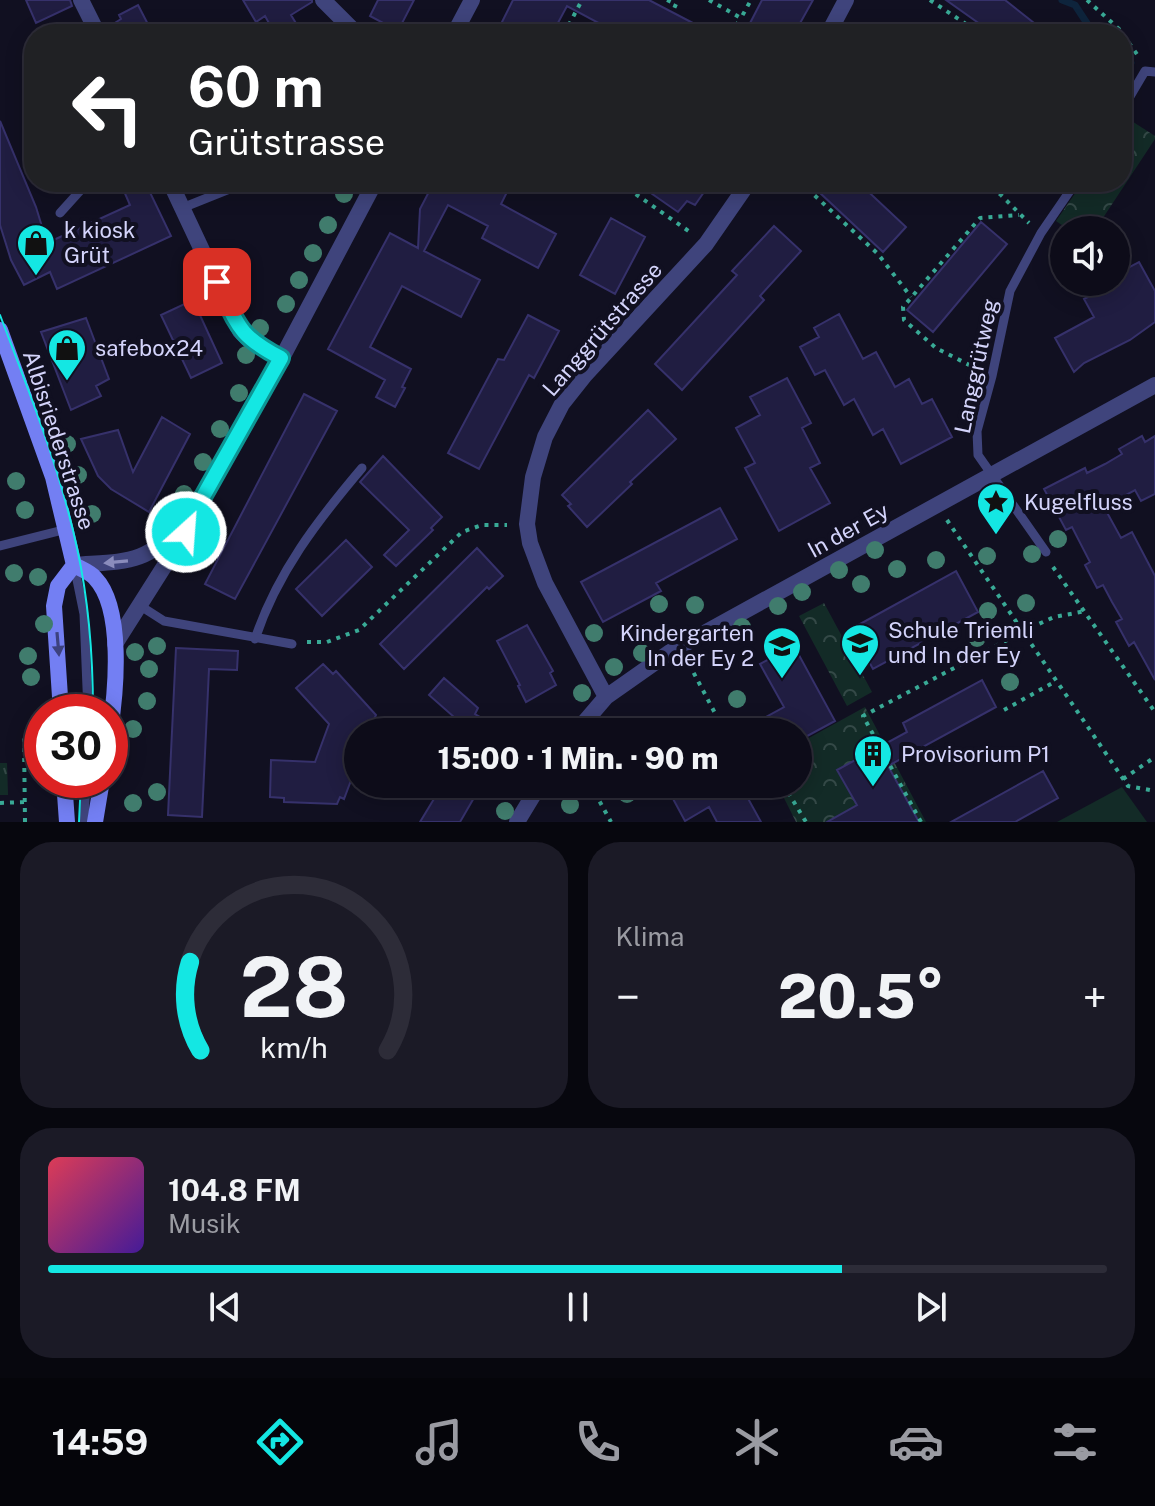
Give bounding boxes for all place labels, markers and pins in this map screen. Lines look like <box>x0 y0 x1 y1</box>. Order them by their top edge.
place label: k kiosk Grüt <box>64 217 135 268</box>
shop icon: k kiosk Grüt <box>15 222 57 277</box>
pin <box>183 248 251 316</box>
shop icon: safebox24 <box>46 327 88 382</box>
place label: safebox24 <box>95 335 203 361</box>
place icon: Kugelfluss <box>975 481 1017 536</box>
place label: Kugelfluss <box>1024 489 1133 515</box>
place label: Schule Triemli und In der Ey <box>888 617 1034 668</box>
place label: Kindergarten In der Ey 2 <box>620 620 754 671</box>
school or university icon: Schule Triemli und In der Ey <box>839 622 881 677</box>
school or university icon: Kindergarten In der Ey 2 <box>761 625 803 680</box>
building icon: Provisorium P1 <box>852 733 894 788</box>
place label: Provisorium P1 <box>901 741 1050 767</box>

